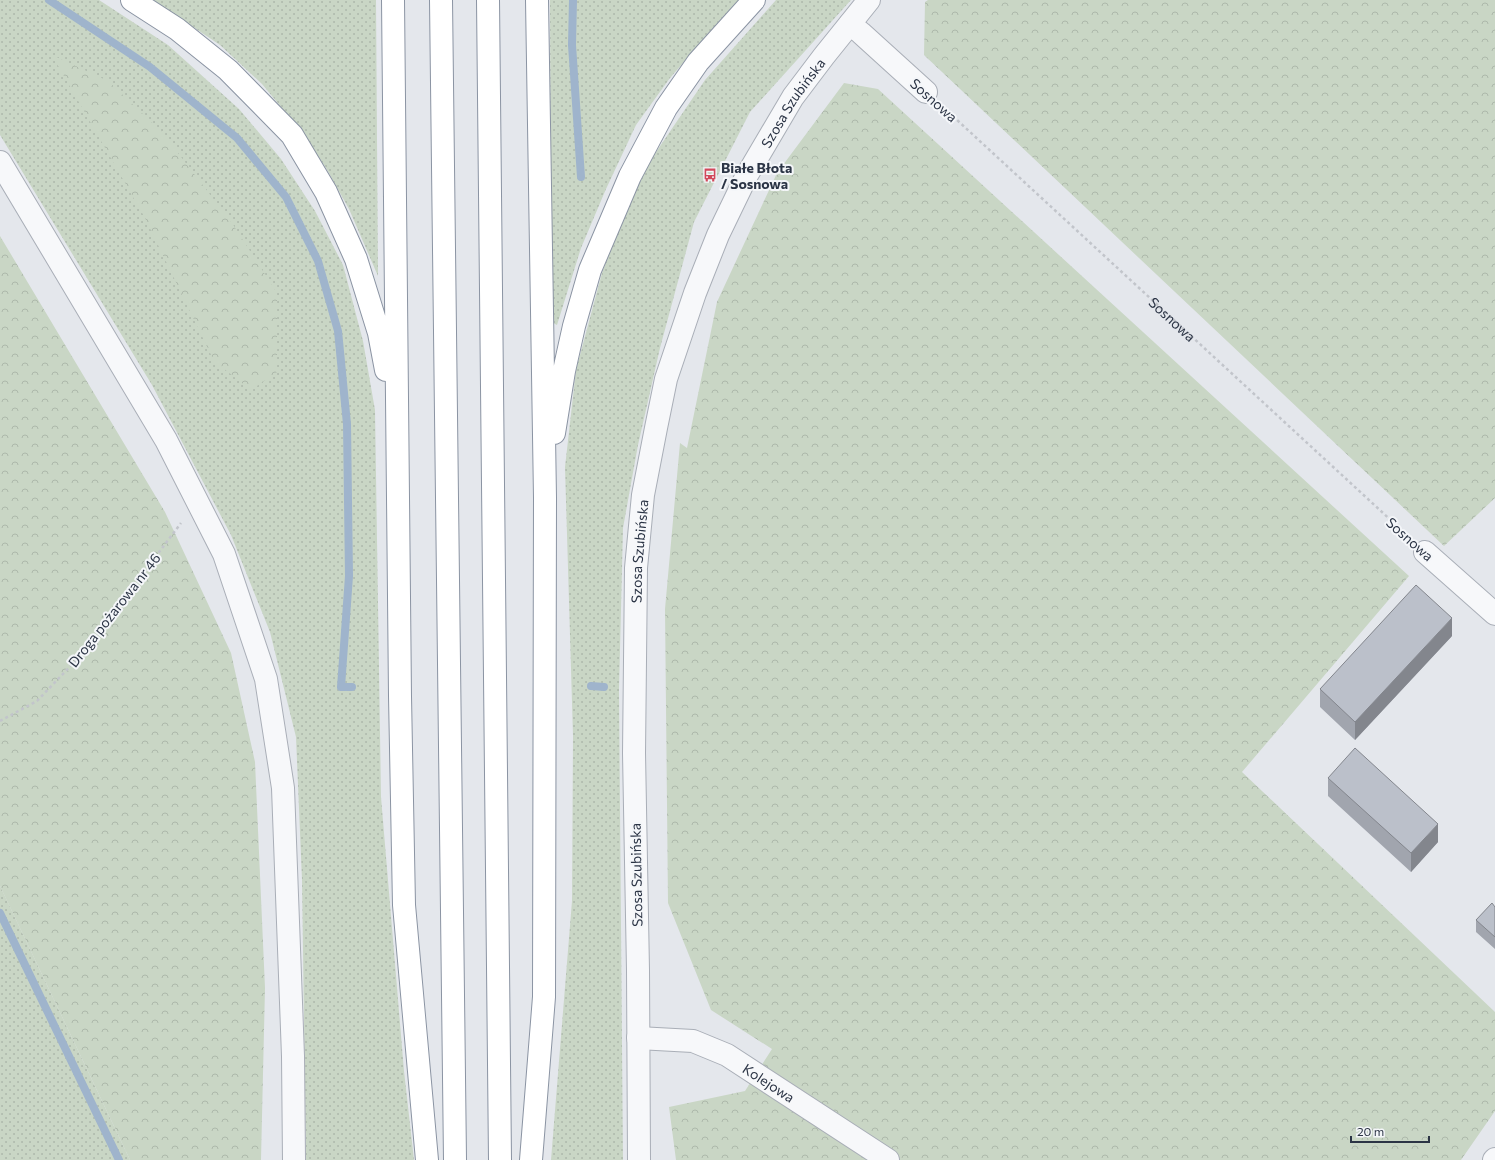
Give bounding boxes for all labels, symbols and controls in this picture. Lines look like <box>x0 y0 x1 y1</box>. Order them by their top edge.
street label: Szosa Szubińska <box>757 54 828 150</box>
street label: Sosnowa <box>907 74 961 126</box>
place label: Białe Błota / Sosnowa <box>721 159 792 192</box>
bus stop icon: Białe Błota / Sosnowa <box>702 167 718 183</box>
street label: Sosnowa <box>1146 293 1199 345</box>
street label: Szosa Szubińska <box>627 499 651 603</box>
street label: Sosnowa <box>1383 513 1437 565</box>
street label: Droga pożarowa nr 46 <box>64 550 164 670</box>
street label: Szosa Szubińska <box>627 823 645 927</box>
street label: Kolejowa <box>740 1059 798 1105</box>
scale bar <box>1351 1118 1429 1144</box>
text: 20 m <box>1357 1124 1384 1138</box>

